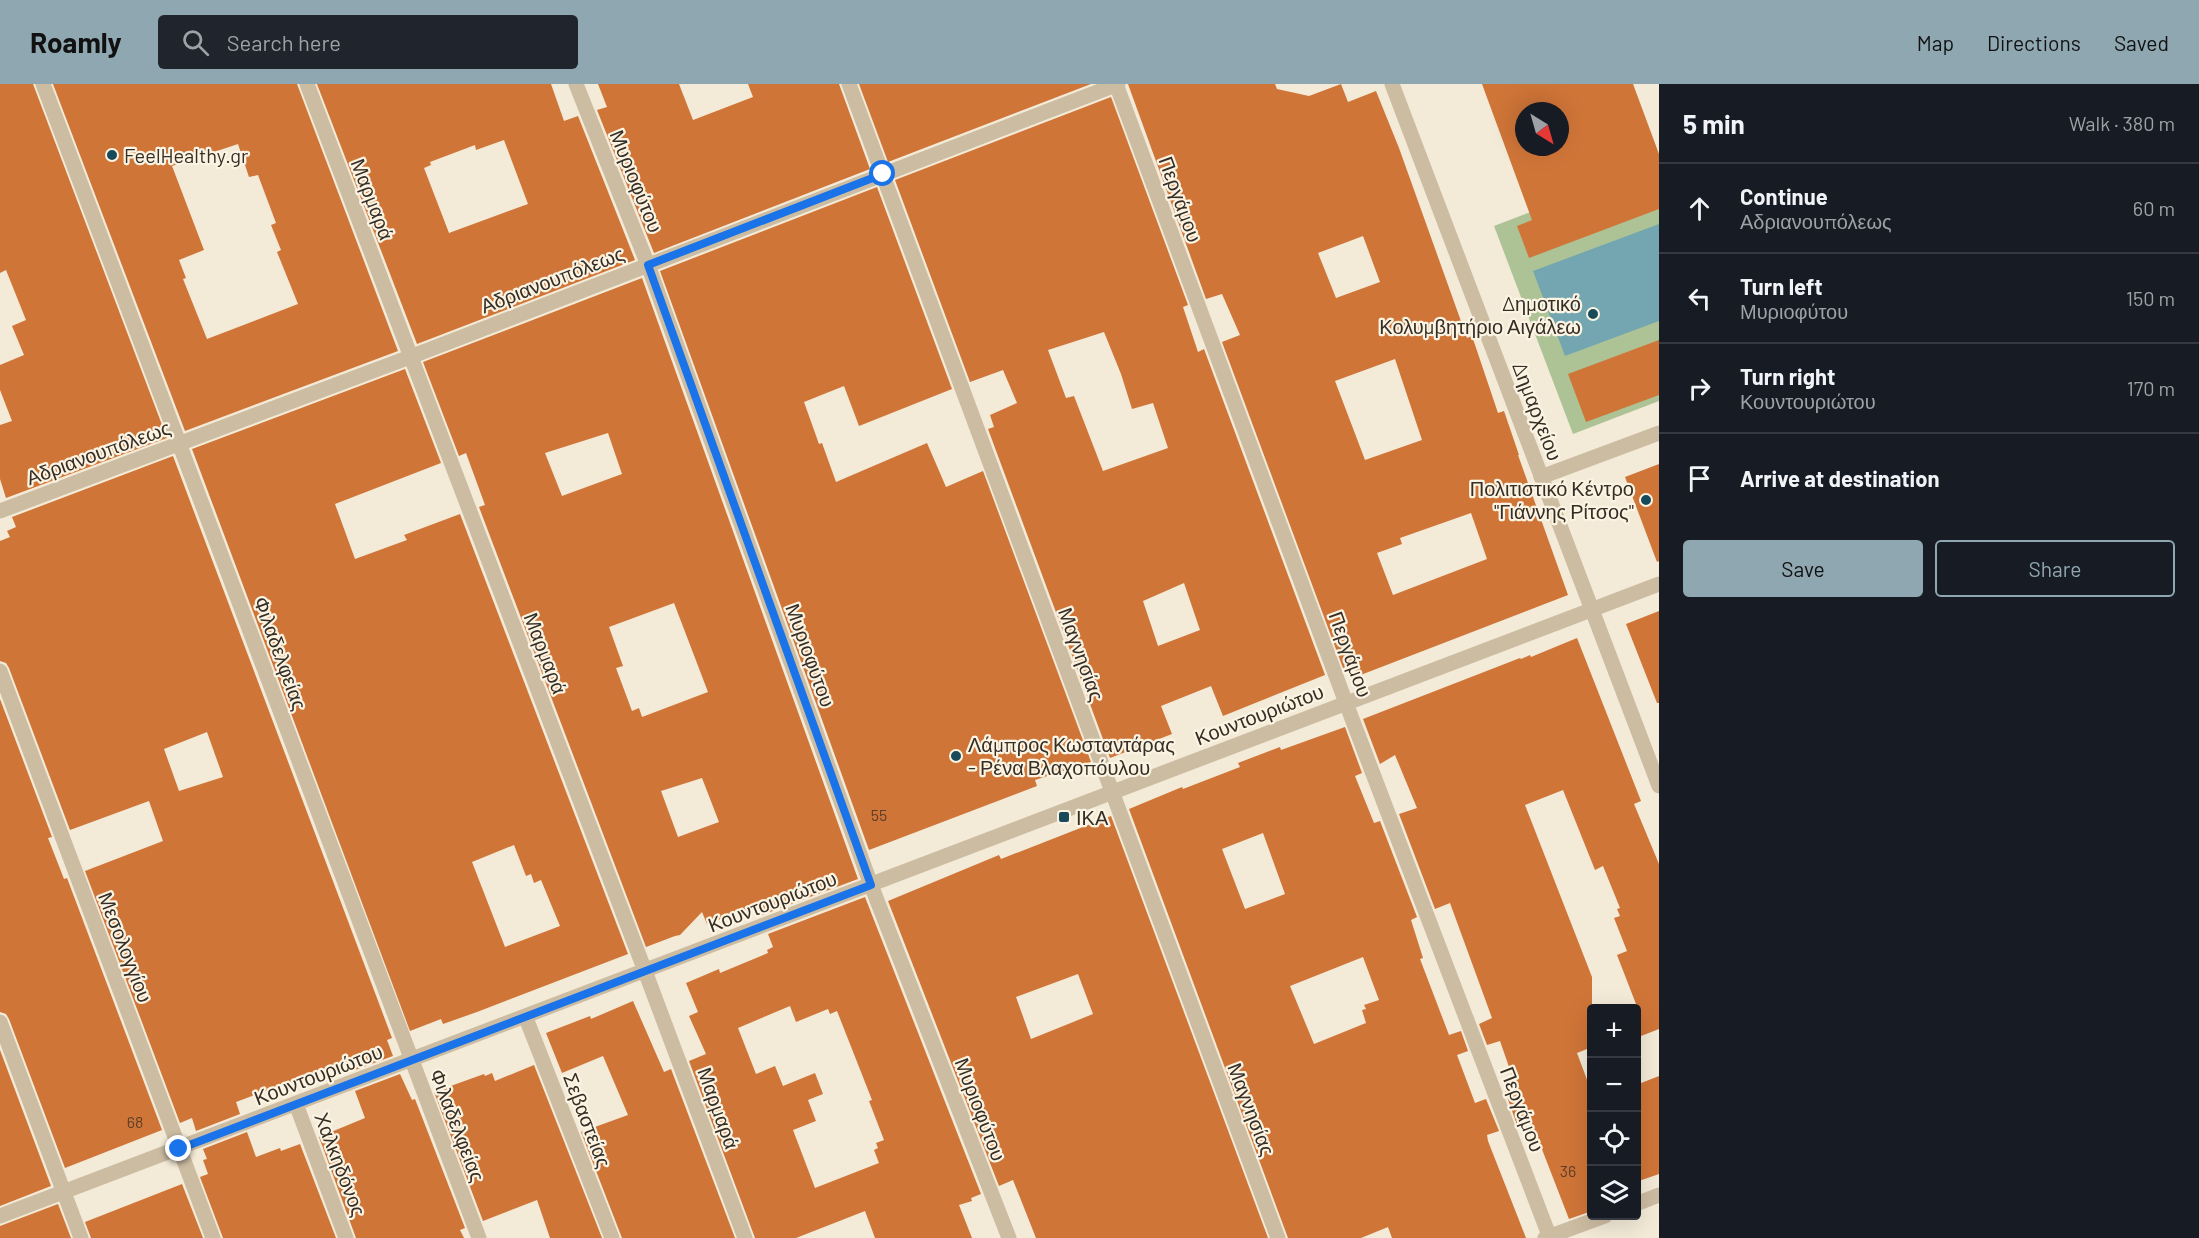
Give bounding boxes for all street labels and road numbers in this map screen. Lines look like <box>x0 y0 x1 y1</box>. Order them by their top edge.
street label: Μυριοφύτου <box>606 126 668 236</box>
street label: Περγάμου <box>1154 153 1208 245</box>
street label: Μαρμαρά <box>347 155 399 243</box>
street label: Αδριανουπόλεως <box>477 240 627 317</box>
street label: Δημαρχείου <box>1508 358 1568 464</box>
street label: Αδριανουπόλεως <box>23 415 174 489</box>
street label: Φιλαδελφείας <box>249 593 313 713</box>
street label: Μυριοφύτου <box>781 600 841 710</box>
street label: Μαγνησίας <box>1054 604 1110 704</box>
street label: Περγάμου <box>1324 608 1378 700</box>
street label: Μαρμαρά <box>520 609 572 697</box>
street label: Κουντουριώτου <box>1191 678 1327 750</box>
street label: Κουντουριώτου <box>704 865 840 937</box>
street label: Μεσολογγίου <box>94 889 158 1005</box>
street label: Κουντουριώτου <box>250 1038 386 1110</box>
street label: Μυριοφύτου <box>950 1054 1012 1164</box>
street label: Μαγνησίας <box>1223 1059 1281 1159</box>
street label: Περγάμου <box>1496 1063 1550 1155</box>
street label: Μαρμαρά <box>693 1064 745 1152</box>
street label: Φιλαδελφείας <box>425 1065 491 1185</box>
street label: Σεβαστείας <box>559 1069 617 1171</box>
street label: Χαλκηδόνος <box>310 1109 372 1220</box>

